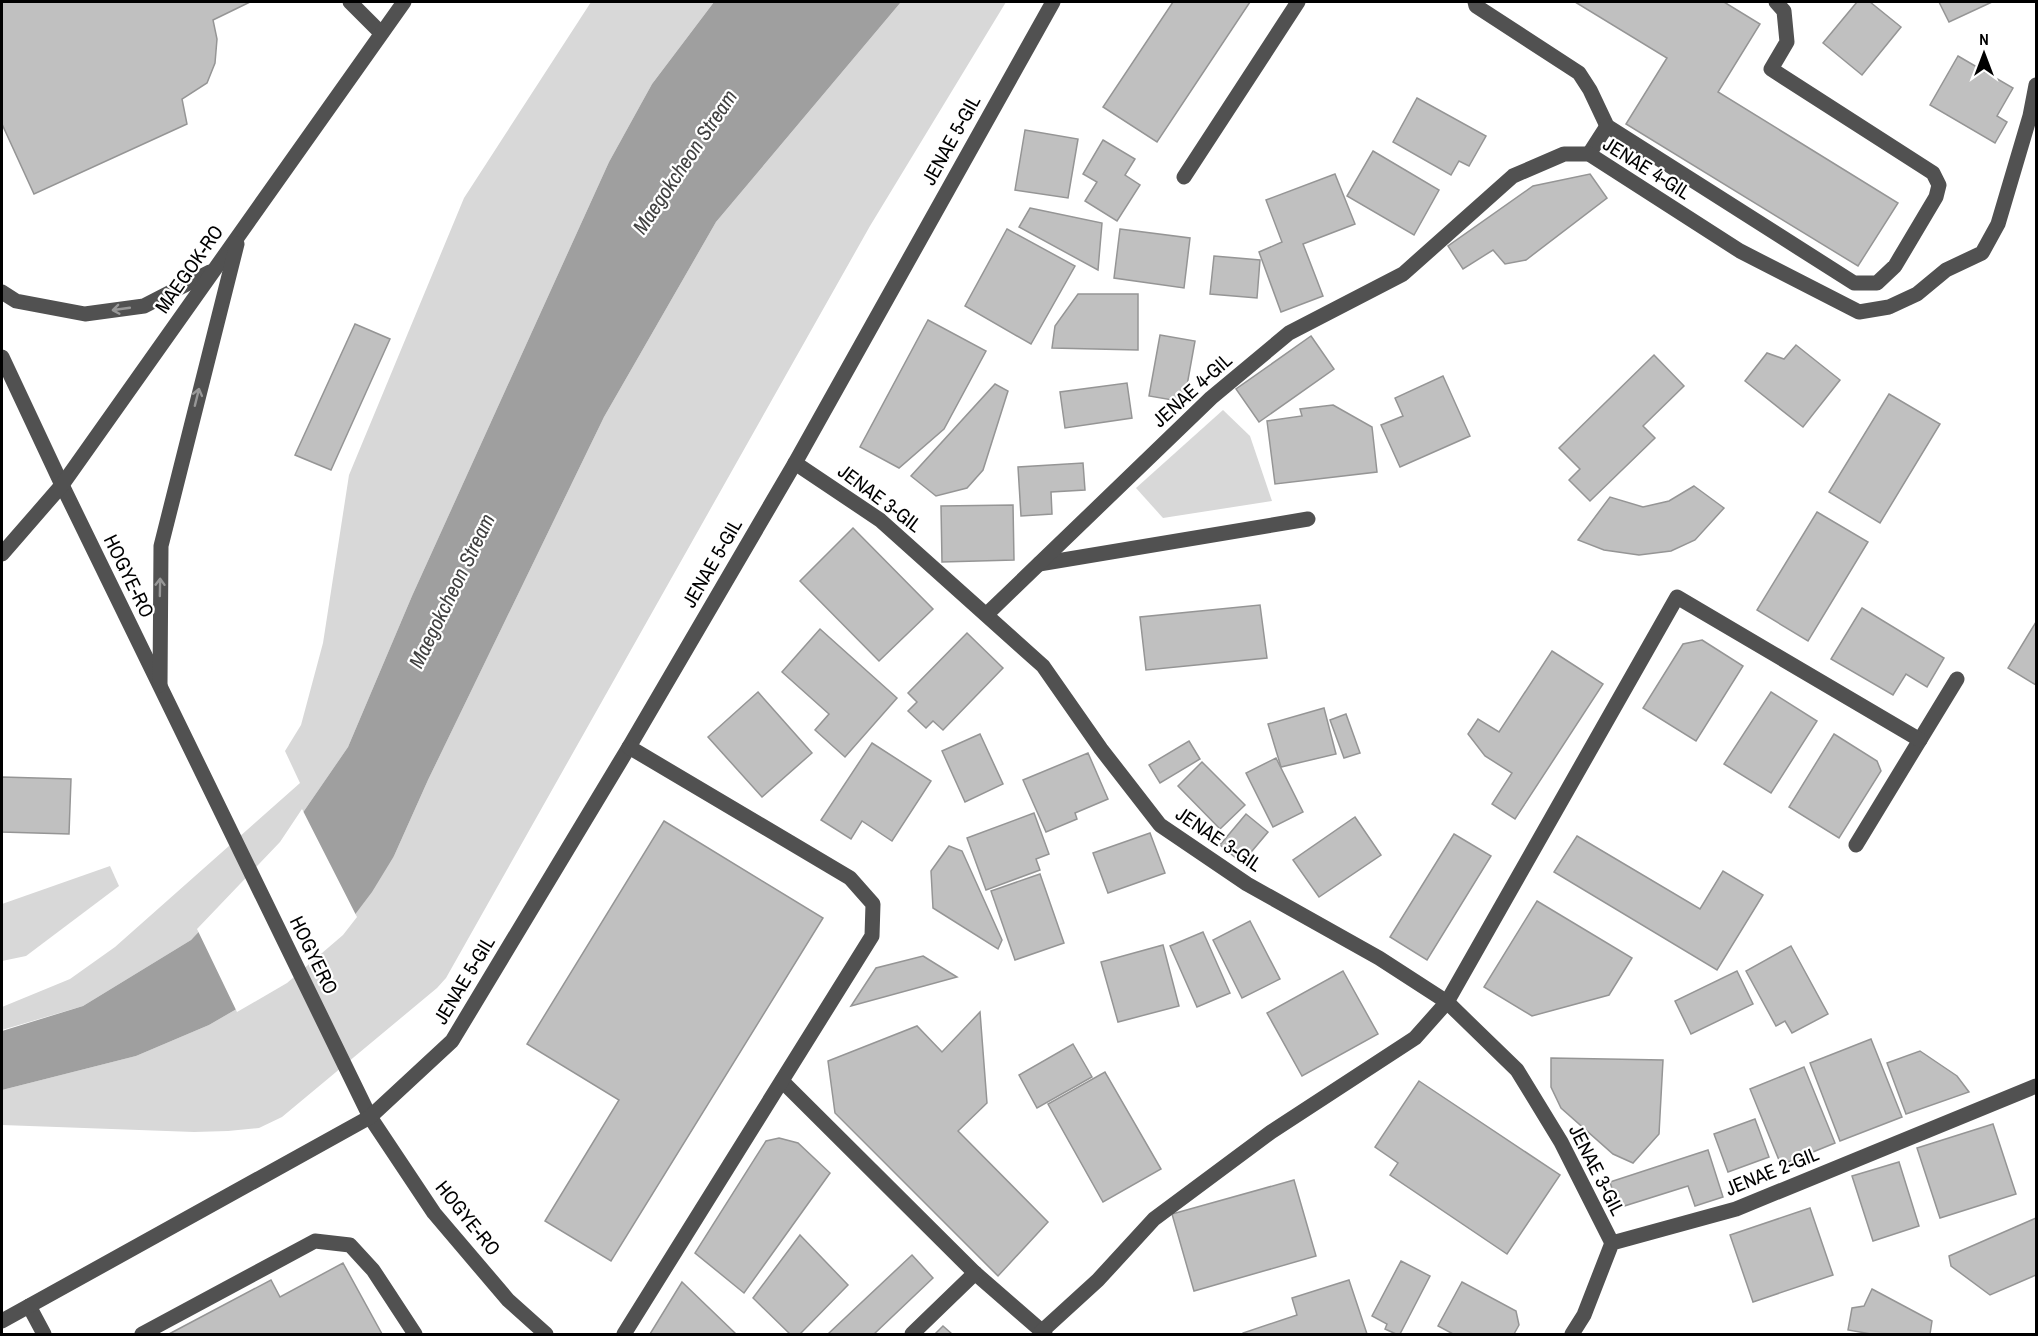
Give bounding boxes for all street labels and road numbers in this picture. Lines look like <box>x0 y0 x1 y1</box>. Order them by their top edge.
street label: JENAE 5-GIL <box>915 90 986 189</box>
street label: JENAE 4-GIL <box>1598 130 1696 205</box>
street label: MAEGOK-RO <box>148 219 229 318</box>
street label: JENAE 4-GIL <box>1146 347 1237 433</box>
street label: JENAE 3-GIL <box>833 457 928 538</box>
street label: JENAE 5-GIL <box>675 513 748 612</box>
street label: HOGYE-RO <box>98 530 161 622</box>
street label: JENAE 3-GIL <box>1171 800 1268 877</box>
street label: HOGYERO <box>284 911 345 998</box>
street label: JENAE 5-GIL <box>427 931 500 1029</box>
street label: JENAE 3-GIL <box>1563 1120 1632 1220</box>
street label: JENAE 2-GIL <box>1721 1140 1823 1201</box>
street label: HOGYE-RO <box>430 1174 507 1261</box>

